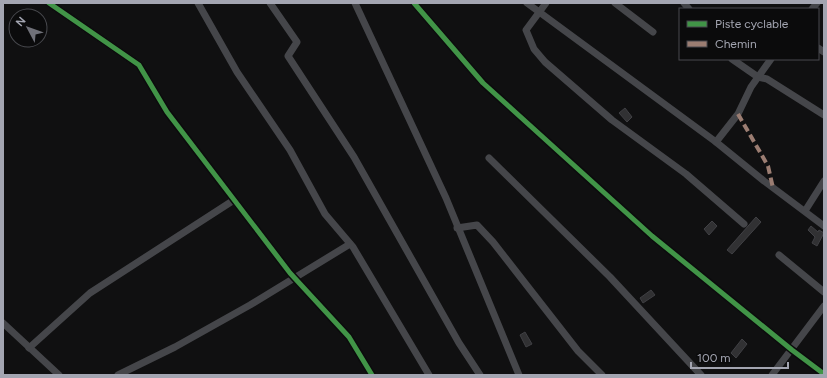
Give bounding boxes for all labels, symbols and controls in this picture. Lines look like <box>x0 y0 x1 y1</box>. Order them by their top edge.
north arrow <box>8 8 48 48</box>
legend <box>679 8 819 60</box>
text: N <box>13 14 29 29</box>
text: Piste cyclable <box>715 17 789 31</box>
text: Chemin <box>715 37 757 51</box>
scale bar <box>691 344 788 370</box>
text: 100 m <box>697 351 731 365</box>

